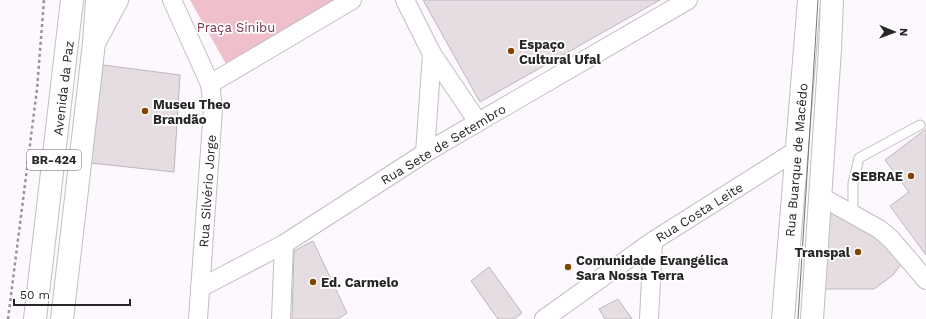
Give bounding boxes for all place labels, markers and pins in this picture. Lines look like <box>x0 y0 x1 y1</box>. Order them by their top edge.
place label: Espaço Cultural Ufal <box>519 37 601 67</box>
marker: Espaço Cultural Ufal <box>506 46 516 56</box>
place label: Museu Theo Brandão <box>153 97 231 127</box>
marker: Museu Theo Brandão <box>140 106 150 116</box>
place label: SEBRAE <box>852 169 903 184</box>
marker: SEBRAE <box>906 171 916 181</box>
place label: Transpal <box>794 245 851 260</box>
marker: Transpal <box>853 247 863 257</box>
place label: Comunidade Evangélica Sara Nossa Terra <box>576 253 729 283</box>
marker: Comunidade Evangélica Sara Nossa Terra <box>563 262 573 272</box>
place label: Ed. Carmelo <box>321 275 399 290</box>
marker: Ed. Carmelo <box>308 277 318 287</box>

